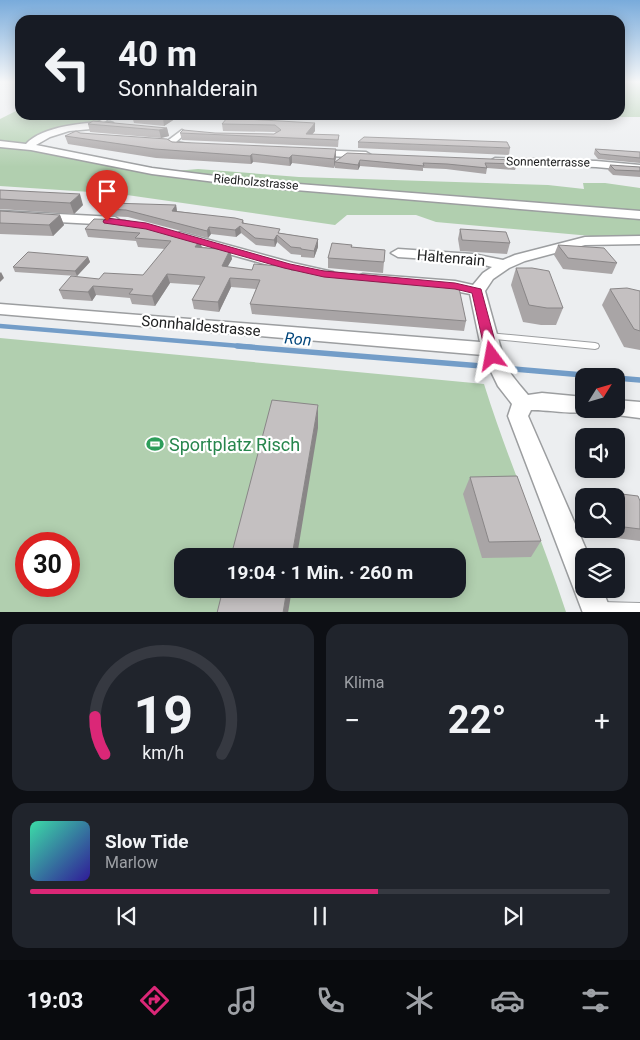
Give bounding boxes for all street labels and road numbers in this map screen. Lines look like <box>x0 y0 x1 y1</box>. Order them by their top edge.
street label: Sonnenterrasse <box>506 154 590 170</box>
street label: Riedholzstrasse <box>213 171 299 193</box>
street label: Haltenrain <box>416 246 486 270</box>
street label: Sonnhaldestrasse <box>141 312 261 340</box>

